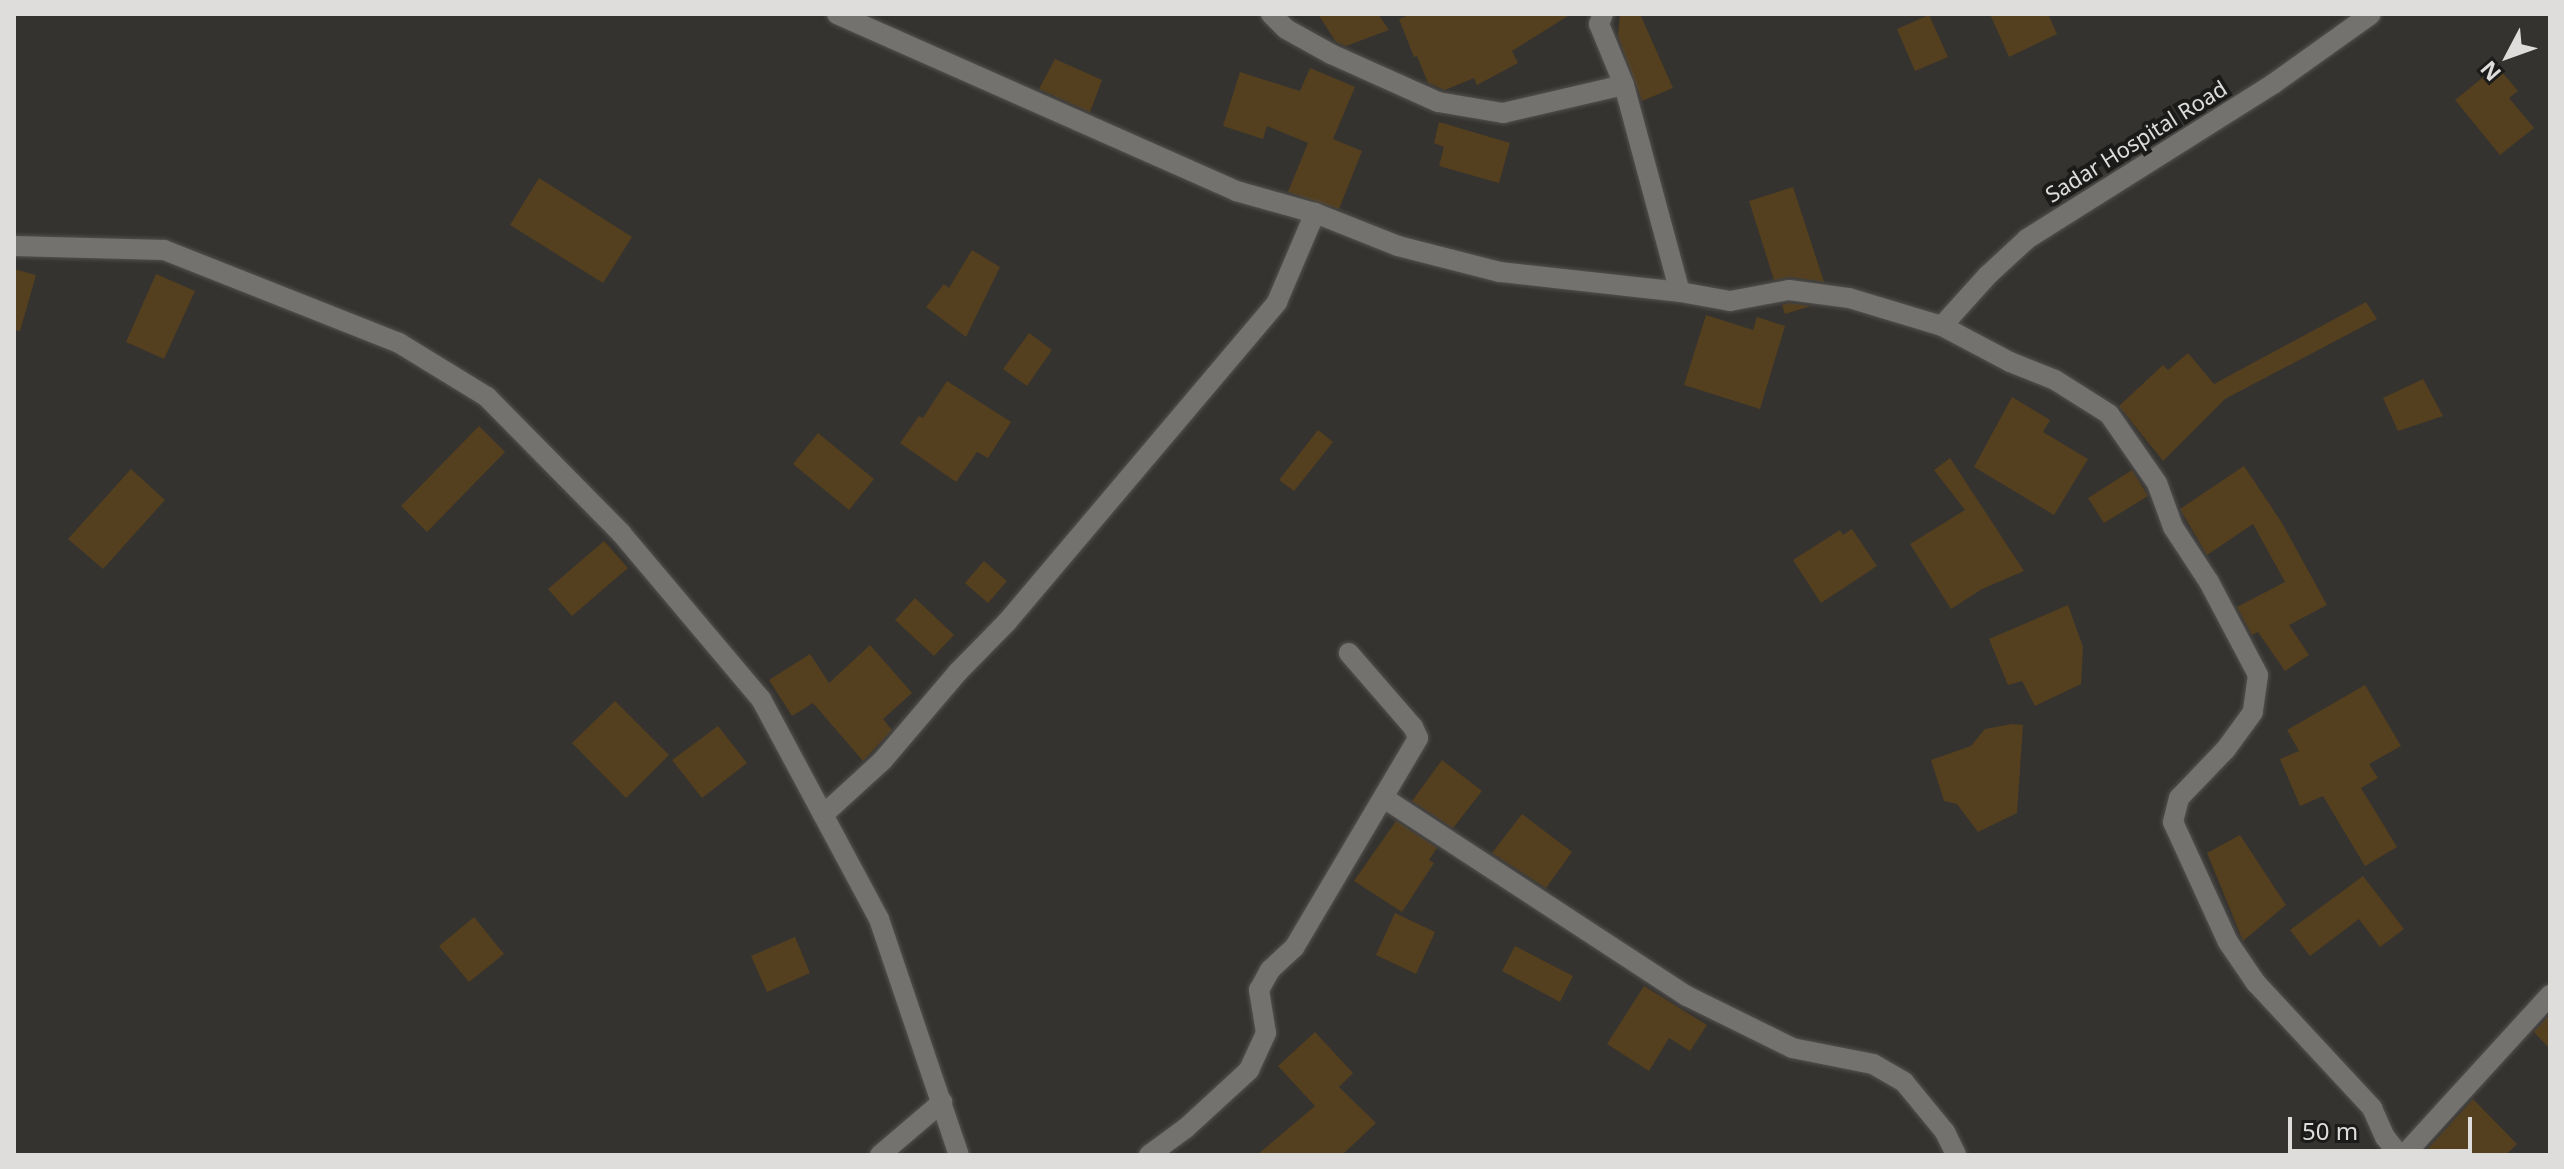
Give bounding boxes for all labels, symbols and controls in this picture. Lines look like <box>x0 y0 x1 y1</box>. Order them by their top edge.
north arrow <box>2468 16 2548 96</box>
text: N <box>2473 55 2507 88</box>
street label: Sadar Hospital Road <box>2040 74 2232 208</box>
scale bar <box>2292 1101 2476 1151</box>
text: 50 m <box>2302 1114 2358 1147</box>

